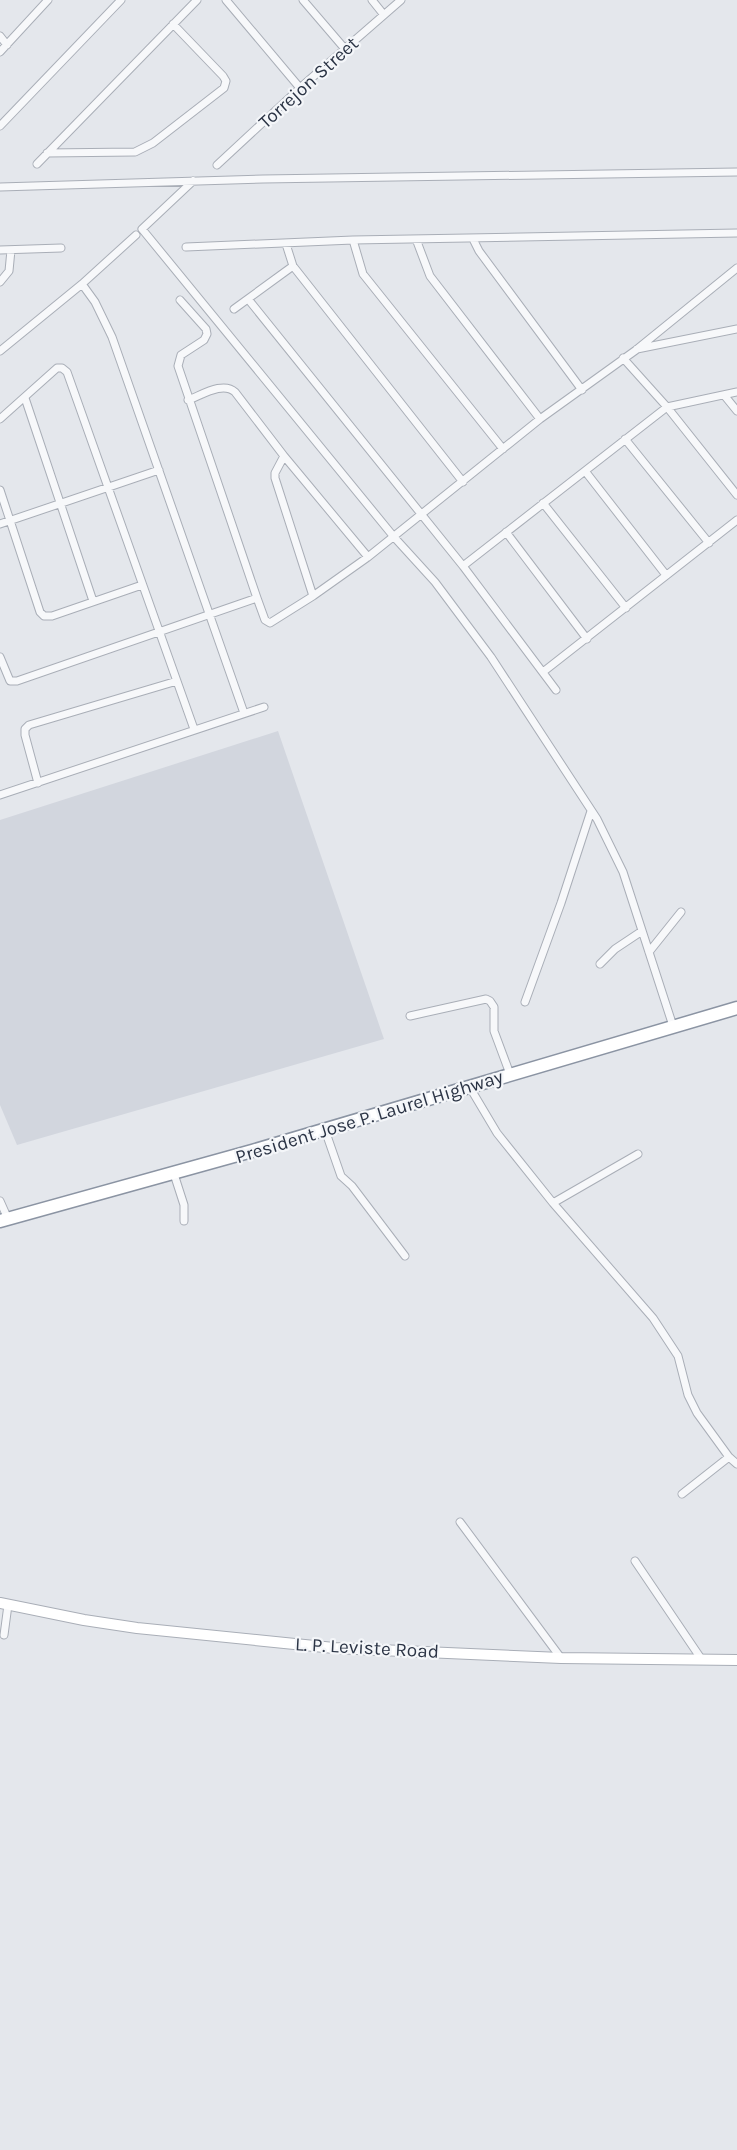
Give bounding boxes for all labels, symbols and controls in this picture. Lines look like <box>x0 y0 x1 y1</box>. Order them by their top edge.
street label: Torrejon Street <box>254 32 363 133</box>
street label: President Jose P. Laurel Highway <box>233 1066 506 1168</box>
street label: L. P. Leviste Road <box>294 1633 440 1663</box>

